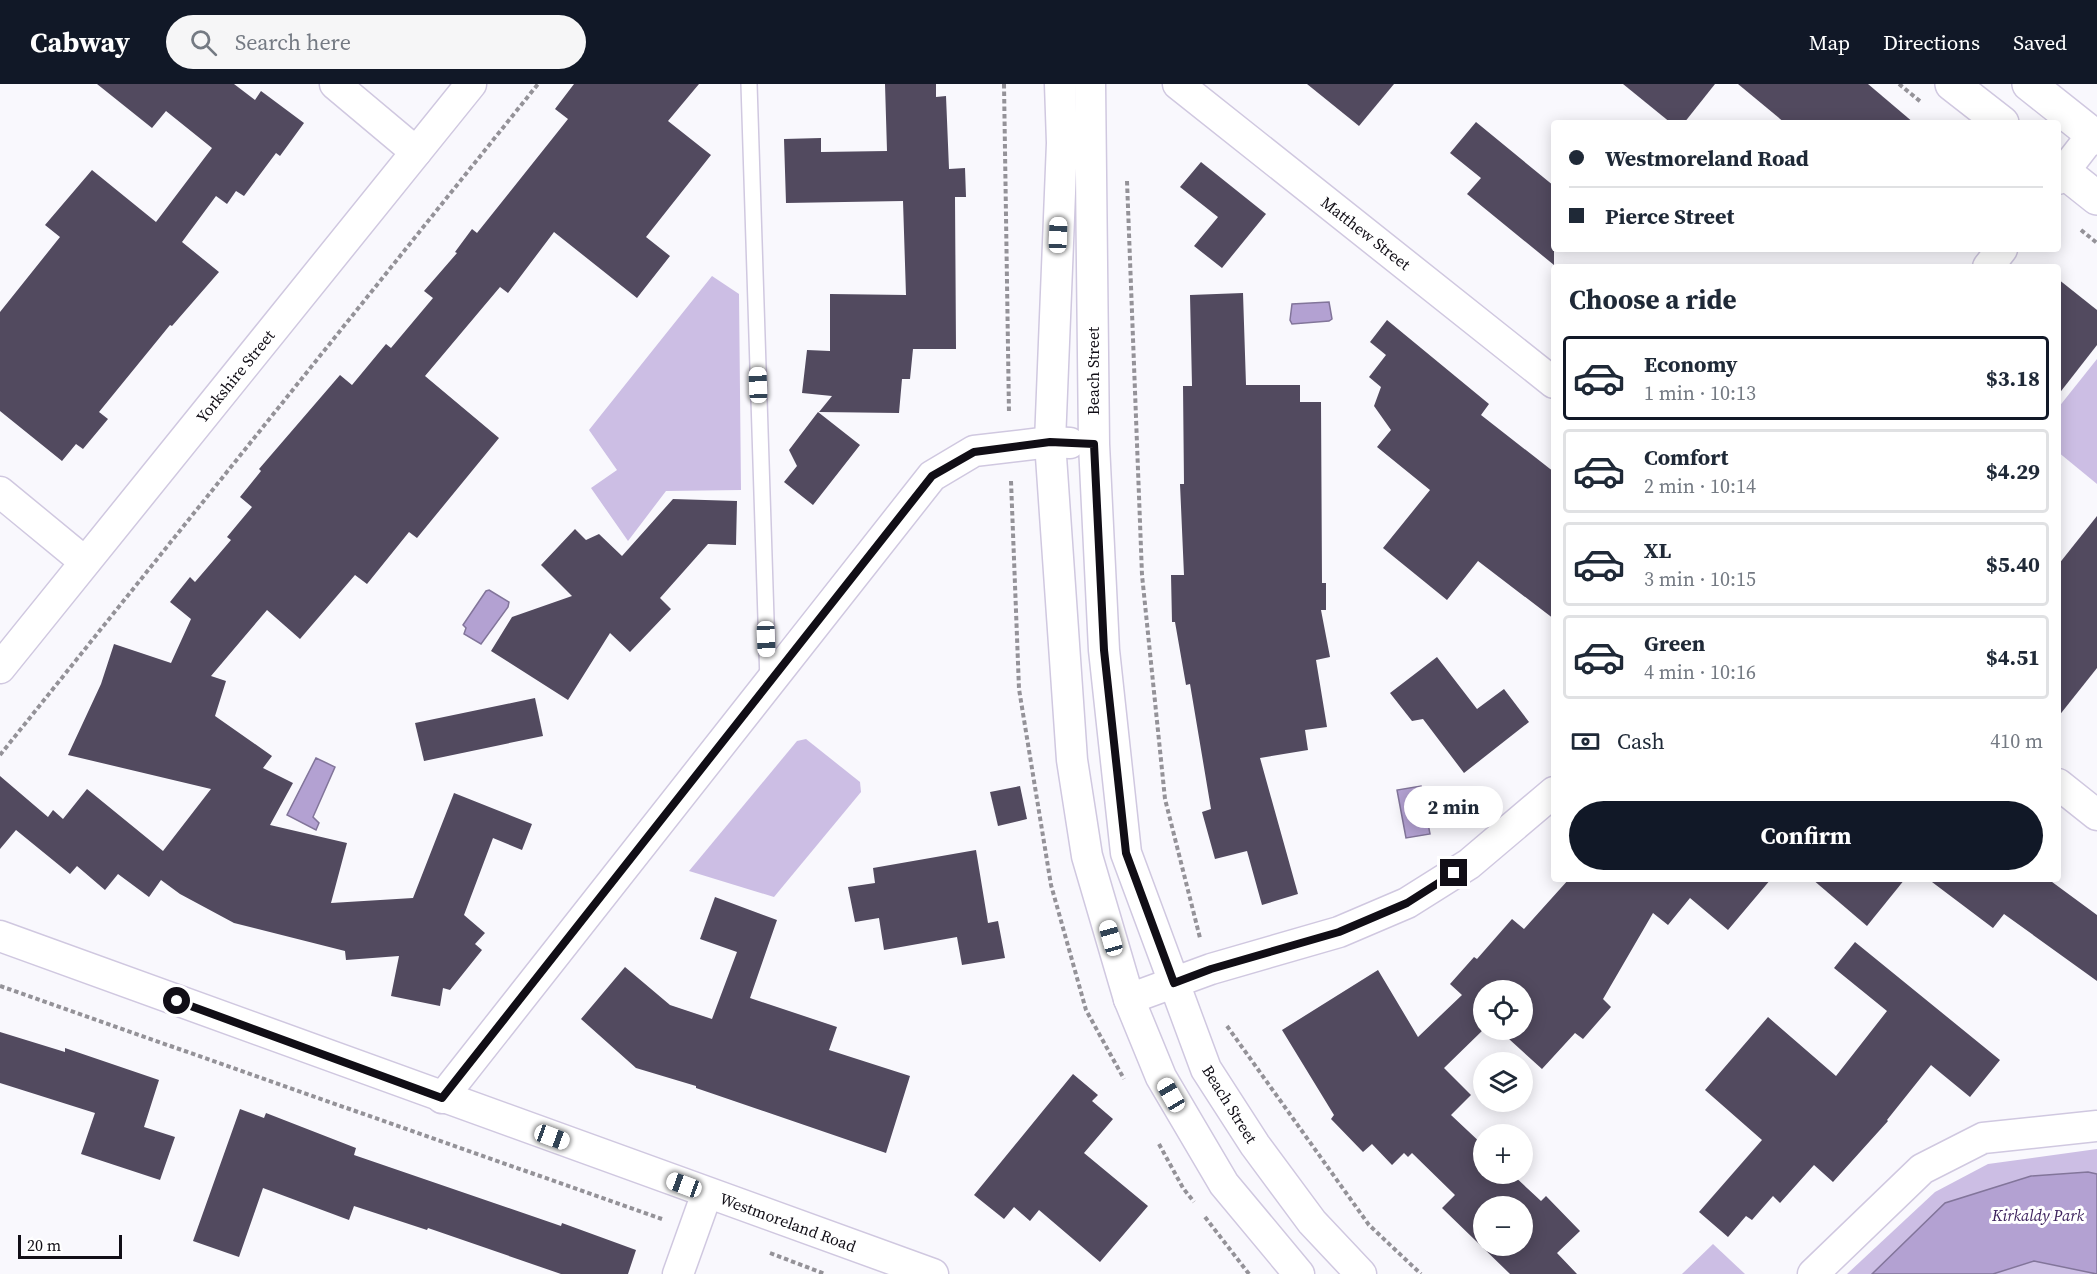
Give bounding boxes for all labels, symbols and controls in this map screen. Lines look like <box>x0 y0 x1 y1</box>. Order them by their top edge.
search box <box>166 15 586 69</box>
text: Cabway <box>30 23 130 61</box>
icon: search <box>187 26 220 59</box>
text: Search here <box>235 27 351 57</box>
text: Map <box>1809 28 1850 57</box>
text: Directions <box>1883 28 1980 57</box>
text: Saved <box>2013 28 2067 57</box>
text: Westmoreland Road <box>1605 143 1809 173</box>
street label: Matthew Street <box>1317 191 1416 275</box>
text: Pierce Street <box>1605 201 1734 231</box>
car <box>1048 217 1068 253</box>
text: Choose a ride <box>1569 281 1737 318</box>
street label: Yorkshire Street <box>191 324 280 427</box>
street label: Beach Street <box>1082 326 1104 415</box>
text: Economy <box>1644 349 1738 379</box>
icon: car <box>1572 351 1626 405</box>
text: $3.18 <box>1986 363 2040 393</box>
car <box>748 367 768 403</box>
text: 1 min · 10:13 <box>1644 379 1756 407</box>
text: Comfort <box>1644 442 1728 472</box>
icon: car <box>1572 444 1626 498</box>
text: $4.29 <box>1986 456 2040 486</box>
text: 2 min · 10:14 <box>1644 472 1756 500</box>
text: XL <box>1644 535 1671 565</box>
icon: car <box>1572 537 1626 591</box>
text: $5.40 <box>1986 549 2040 579</box>
text: 3 min · 10:15 <box>1644 565 1756 593</box>
car <box>756 621 776 657</box>
text: Green <box>1644 628 1705 658</box>
icon: car <box>1572 630 1626 684</box>
text: $4.51 <box>1986 642 2040 672</box>
text: 4 min · 10:16 <box>1644 658 1756 686</box>
icon: cash <box>1569 725 1602 758</box>
text: Cash <box>1617 726 1665 756</box>
text: 410 m <box>1990 727 2043 755</box>
callout: 2 min <box>1404 786 1504 828</box>
text: 2 min <box>1428 793 1479 821</box>
button: Confirm <box>1569 801 2043 870</box>
route end <box>1440 859 1467 886</box>
car <box>1097 918 1125 958</box>
map controls <box>1473 980 1533 1256</box>
button: locate <box>1473 980 1533 1040</box>
route start <box>163 987 190 1014</box>
button: layers <box>1473 1052 1533 1112</box>
street label: Beach Street <box>1197 1061 1263 1148</box>
car <box>1154 1075 1188 1115</box>
car <box>532 1122 572 1152</box>
button: + <box>1473 1124 1533 1184</box>
car <box>664 1170 704 1200</box>
street label: Westmoreland Road <box>717 1187 859 1257</box>
button: − <box>1473 1196 1533 1256</box>
park label: Kirkaldy Park <box>1991 1204 2084 1226</box>
scale bar <box>18 1232 122 1260</box>
text: 20 m <box>27 1234 61 1256</box>

